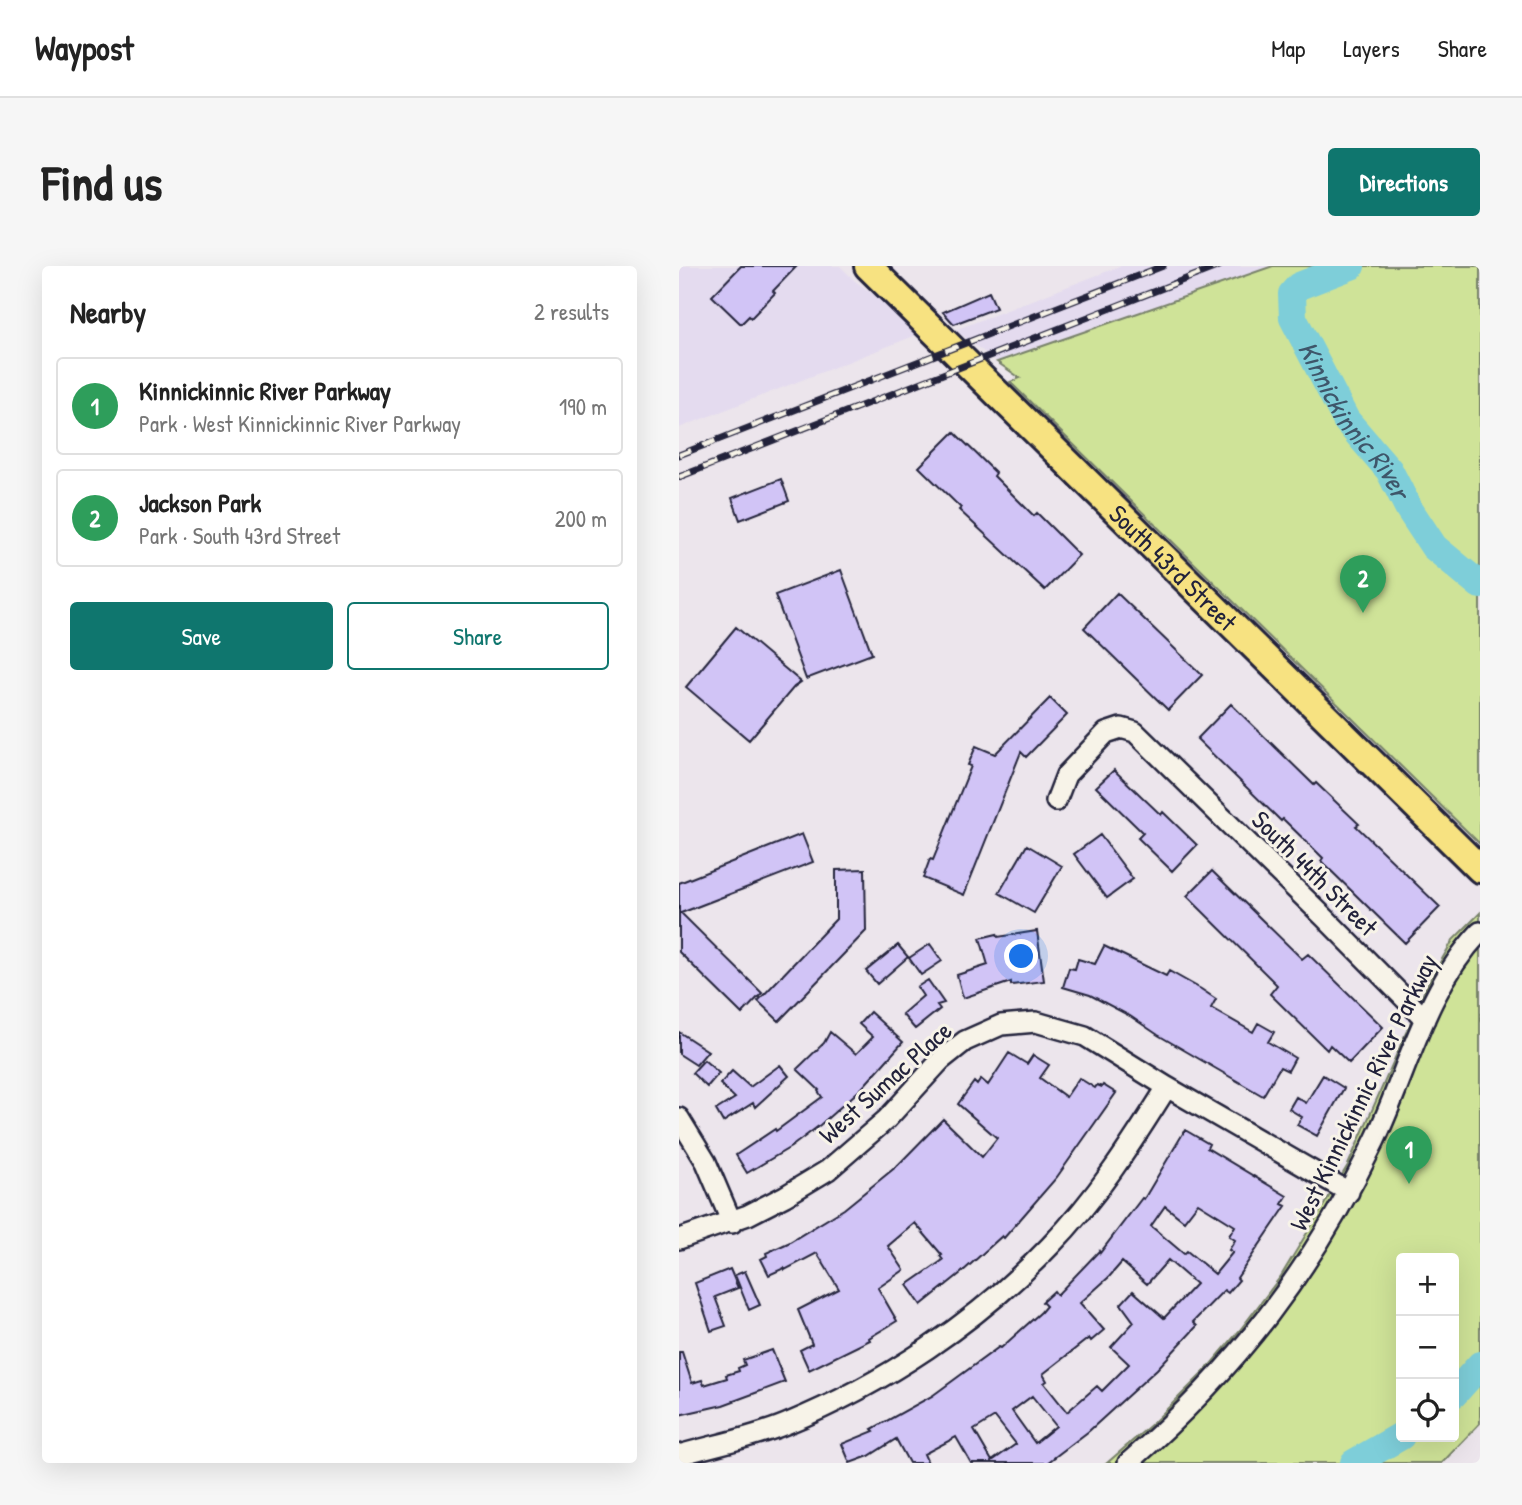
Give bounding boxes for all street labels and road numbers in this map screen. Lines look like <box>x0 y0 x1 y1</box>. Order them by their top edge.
street label: South 43rd Street <box>1102 496 1246 639</box>
street label: South 44th Street <box>1244 802 1386 944</box>
street label: West Kinnickinnic River Parkway <box>1281 948 1445 1236</box>
street label: West Sumac Place <box>811 1013 959 1151</box>

